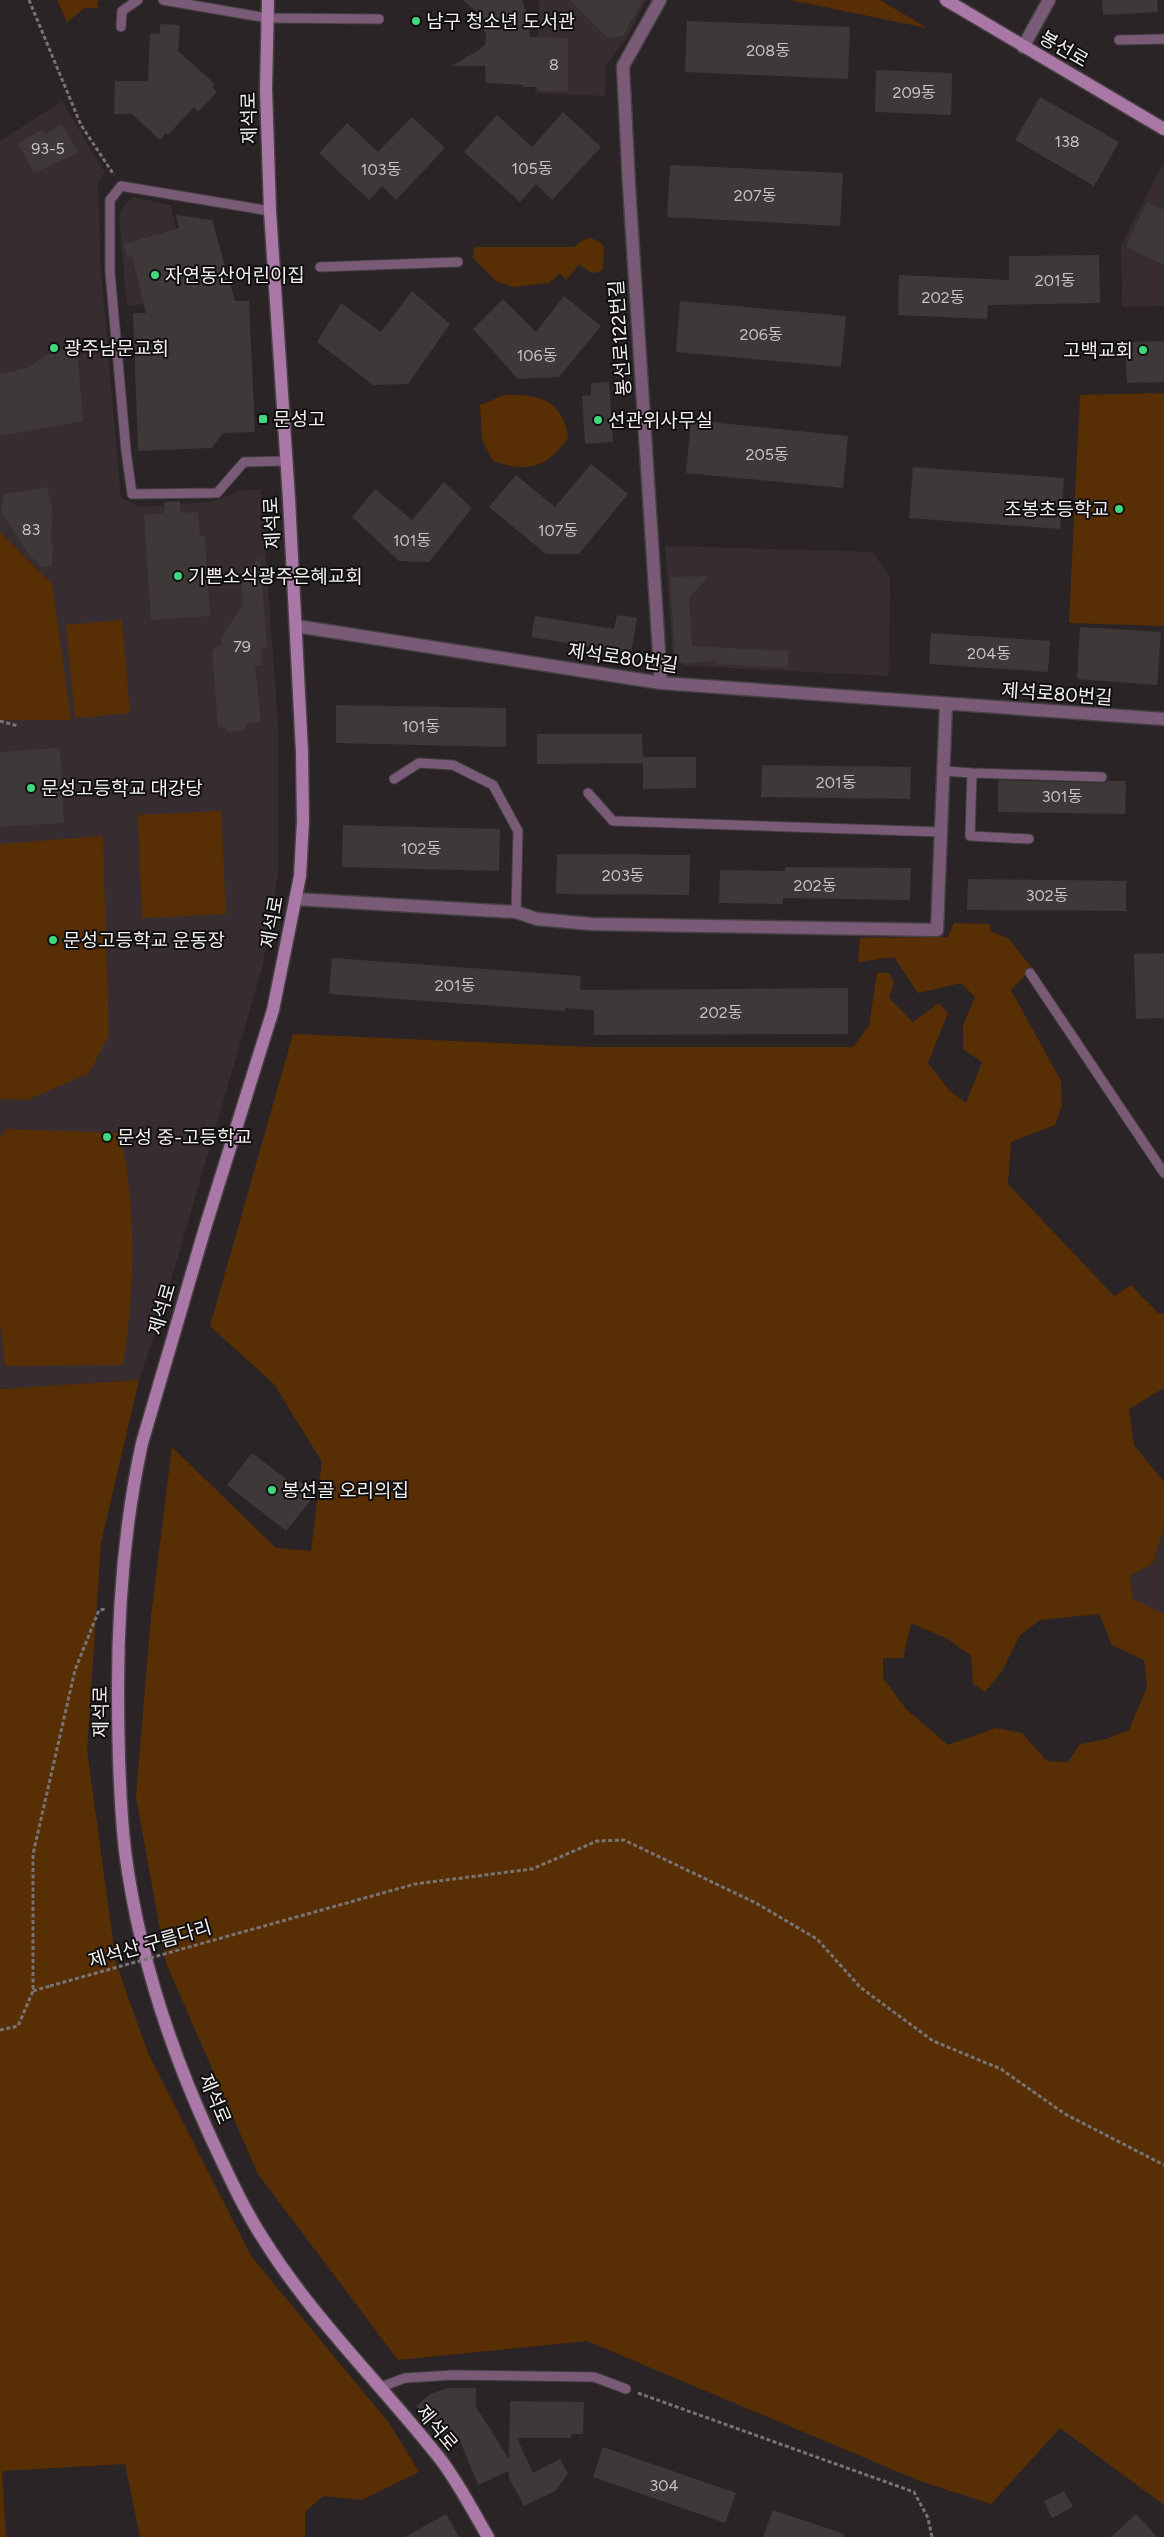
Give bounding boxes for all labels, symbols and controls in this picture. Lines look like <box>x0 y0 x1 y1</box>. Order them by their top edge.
place label: 남구 청소년 도서관 <box>426 10 575 33</box>
marker: 남구 청소년 도서관 <box>410 15 422 27</box>
street label: 봉선로 <box>1036 26 1092 72</box>
house number: 208동 <box>746 41 790 60</box>
house number: 8 <box>549 55 559 74</box>
house number: 209동 <box>893 83 936 102</box>
street label: 제석로 <box>237 92 261 144</box>
house number: 138 <box>1054 132 1080 151</box>
house number: 93-5 <box>31 139 65 158</box>
house number: 105동 <box>512 159 553 178</box>
house number: 103동 <box>361 160 401 179</box>
house number: 207동 <box>734 186 777 205</box>
place label: 자연동산어린이집 <box>165 264 305 287</box>
marker: 자연동산어린이집 <box>149 269 161 281</box>
house number: 201동 <box>1035 271 1076 290</box>
street label: 봉선로122번길 <box>604 279 636 397</box>
house number: 202동 <box>922 288 965 307</box>
house number: 206동 <box>740 325 783 344</box>
place label: 광주남문교회 <box>64 337 169 360</box>
place label: 고백교회 <box>1063 339 1133 362</box>
marker: 광주남문교회 <box>48 342 60 354</box>
marker: 고백교회 <box>1137 344 1149 356</box>
house number: 106동 <box>517 346 558 365</box>
place label: 문성고 <box>273 408 325 431</box>
place label: 선관위사무실 <box>608 409 713 432</box>
marker: 문성고 <box>257 413 269 425</box>
marker: 선관위사무실 <box>592 414 604 426</box>
house number: 205동 <box>745 445 789 464</box>
street label: 제석로 <box>259 496 285 550</box>
place label: 조봉초등학교 <box>1004 498 1109 521</box>
marker: 조봉초등학교 <box>1113 503 1125 515</box>
house number: 83 <box>22 520 40 539</box>
house number: 107동 <box>538 521 578 540</box>
house number: 101동 <box>393 531 431 550</box>
place label: 기쁜소식광주은혜교회 <box>188 565 363 588</box>
marker: 기쁜소식광주은혜교회 <box>172 570 184 582</box>
house number: 79 <box>233 637 251 656</box>
street label: 제석로80번길 <box>566 639 680 677</box>
house number: 204동 <box>967 644 1011 663</box>
street label: 제석로80번길 <box>1001 679 1113 709</box>
house number: 101동 <box>402 717 440 736</box>
house number: 201동 <box>816 773 857 792</box>
place label: 문성고등학교 대강당 <box>41 777 203 800</box>
marker: 문성고등학교 대강당 <box>25 782 37 794</box>
house number: 301동 <box>1042 787 1082 806</box>
house number: 102동 <box>401 839 442 858</box>
house number: 203동 <box>602 866 645 885</box>
house number: 202동 <box>794 876 837 895</box>
house number: 302동 <box>1026 886 1069 905</box>
street label: 제석로 <box>256 894 288 950</box>
place label: 문성고등학교 운동장 <box>63 929 225 952</box>
marker: 문성고등학교 운동장 <box>47 934 59 946</box>
house number: 201동 <box>435 976 476 995</box>
house number: 202동 <box>700 1003 743 1022</box>
place label: 문성 중-고등학교 <box>117 1126 252 1149</box>
marker: 문성 중-고등학교 <box>101 1131 113 1143</box>
street label: 제석로 <box>144 1281 180 1337</box>
place label: 봉선골 오리의집 <box>282 1479 409 1502</box>
marker: 봉선골 오리의집 <box>266 1484 278 1496</box>
street label: 제석로 <box>89 1686 112 1738</box>
street label: 제석산 구름다리 <box>86 1915 214 1973</box>
street label: 제석로 <box>194 2070 236 2128</box>
street label: 제석로 <box>411 2401 463 2455</box>
house number: 304 <box>650 2476 679 2495</box>

